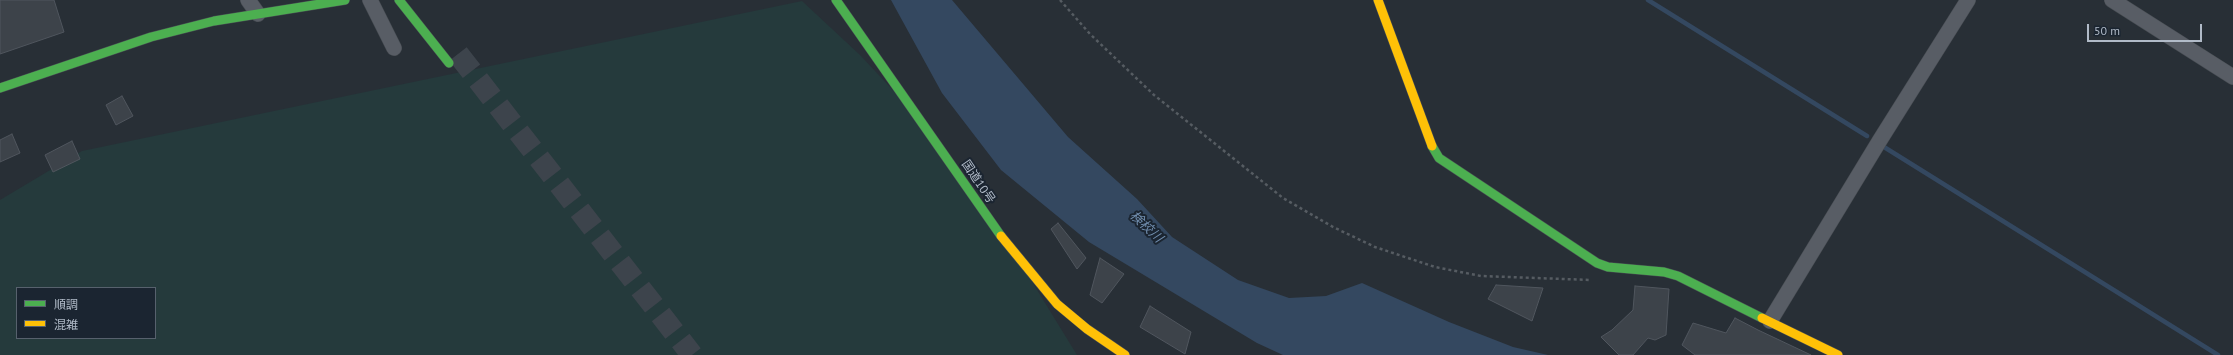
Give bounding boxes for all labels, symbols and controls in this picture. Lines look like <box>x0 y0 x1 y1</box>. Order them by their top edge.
scale bar <box>2089 16 2204 42</box>
text: 50 m <box>2094 23 2120 38</box>
street label: 国道10号 <box>958 158 998 206</box>
water label: 検校川 <box>1126 208 1166 246</box>
legend <box>16 287 156 339</box>
text: 順調 <box>54 297 78 312</box>
text: 混雑 <box>54 317 78 332</box>

